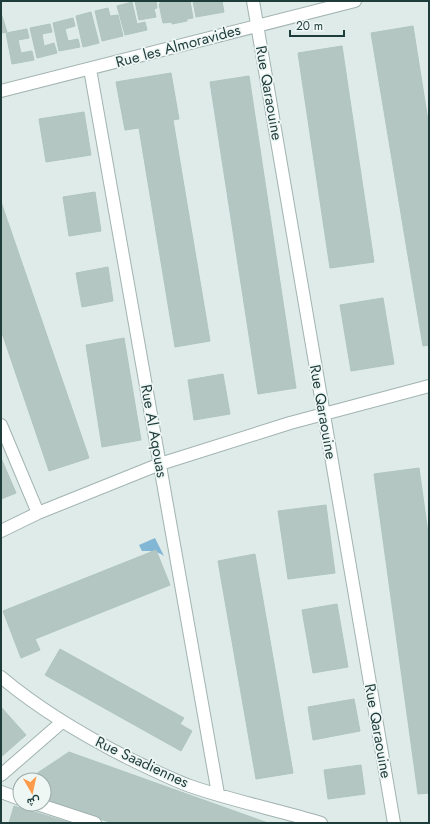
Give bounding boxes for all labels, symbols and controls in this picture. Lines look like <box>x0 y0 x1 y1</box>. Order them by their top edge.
scale bar <box>290 12 344 38</box>
text: 20 m <box>296 17 323 35</box>
street label: Rue les Almoravides <box>113 19 243 73</box>
street label: Rue Qaraouine <box>250 44 288 142</box>
street label: Rue Qaraouine <box>304 363 342 461</box>
street label: Rue Al Aqouas <box>135 383 173 479</box>
street label: Rue Qaraouine <box>359 682 397 780</box>
street label: Rue Saadiennes <box>92 731 192 793</box>
north arrow <box>12 772 52 812</box>
text: ش <box>26 793 41 811</box>

